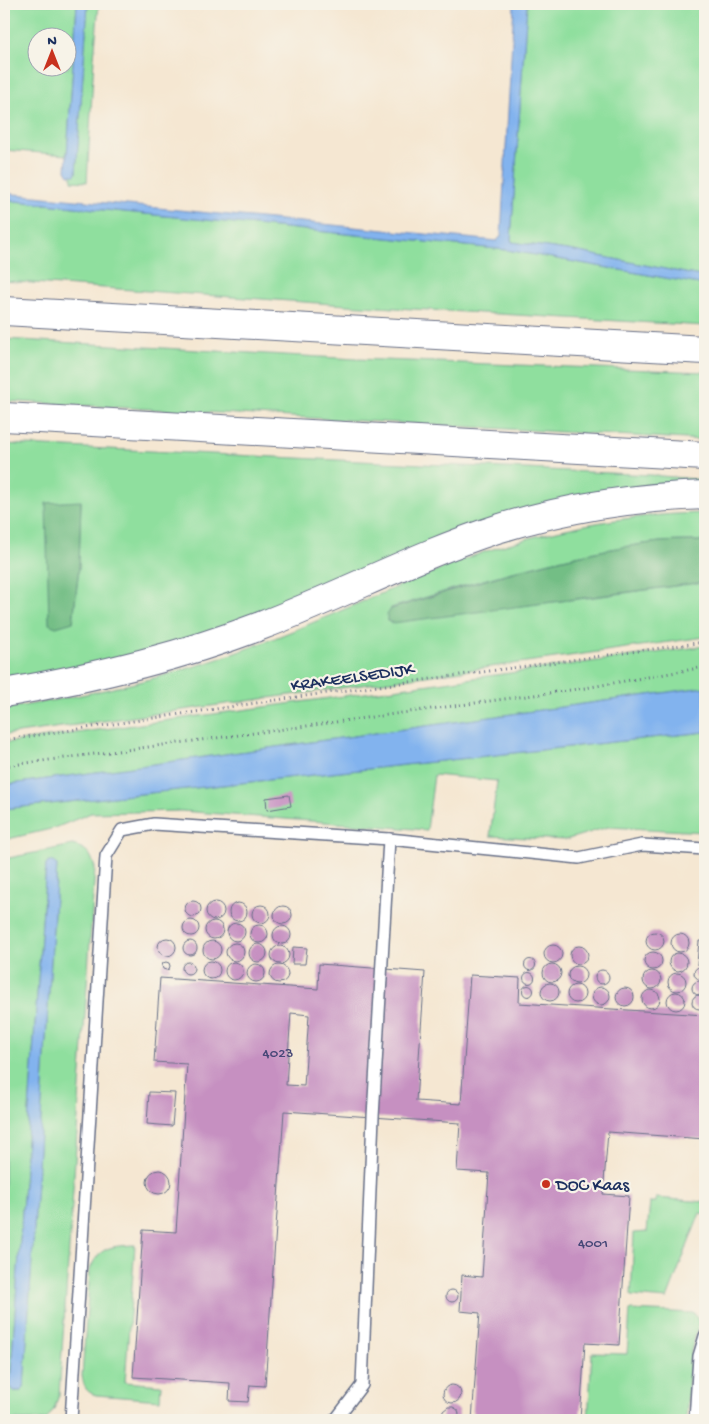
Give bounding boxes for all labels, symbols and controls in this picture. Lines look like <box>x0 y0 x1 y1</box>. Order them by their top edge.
north arrow <box>28 28 78 78</box>
text: N <box>47 33 57 50</box>
street label: KRAKEELSEDIJK <box>289 659 417 698</box>
house number: 4023 <box>263 1045 294 1063</box>
place label: DOC Kaas <box>555 1176 630 1197</box>
marker: DOC Kaas <box>540 1178 552 1190</box>
house number: 4001 <box>578 1235 608 1253</box>

